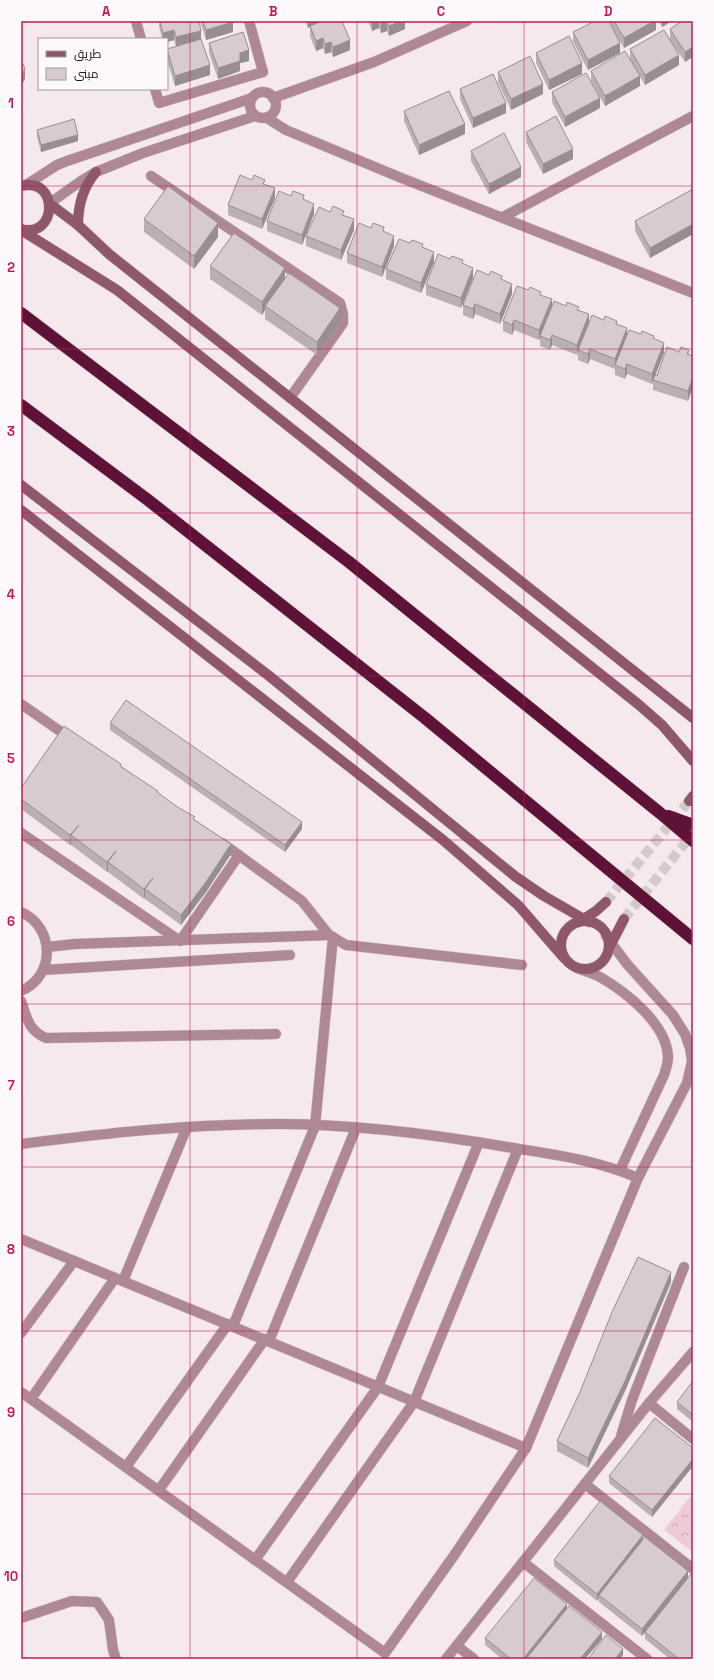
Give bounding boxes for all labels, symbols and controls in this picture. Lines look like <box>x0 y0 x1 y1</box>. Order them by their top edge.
text: A <box>102 3 111 20</box>
text: B <box>269 3 278 20</box>
text: C <box>437 3 445 20</box>
text: D <box>604 3 613 20</box>
legend <box>38 38 168 90</box>
text: طريق <box>74 46 102 62</box>
text: مبنى <box>74 66 99 82</box>
text: 1 <box>8 95 14 112</box>
text: 2 <box>7 259 15 276</box>
text: 3 <box>7 423 15 440</box>
text: 4 <box>7 586 15 603</box>
text: 5 <box>7 750 15 767</box>
text: 6 <box>7 913 15 930</box>
text: 7 <box>7 1077 15 1094</box>
text: 8 <box>7 1241 15 1258</box>
text: 9 <box>7 1404 15 1421</box>
text: 10 <box>4 1568 18 1585</box>

